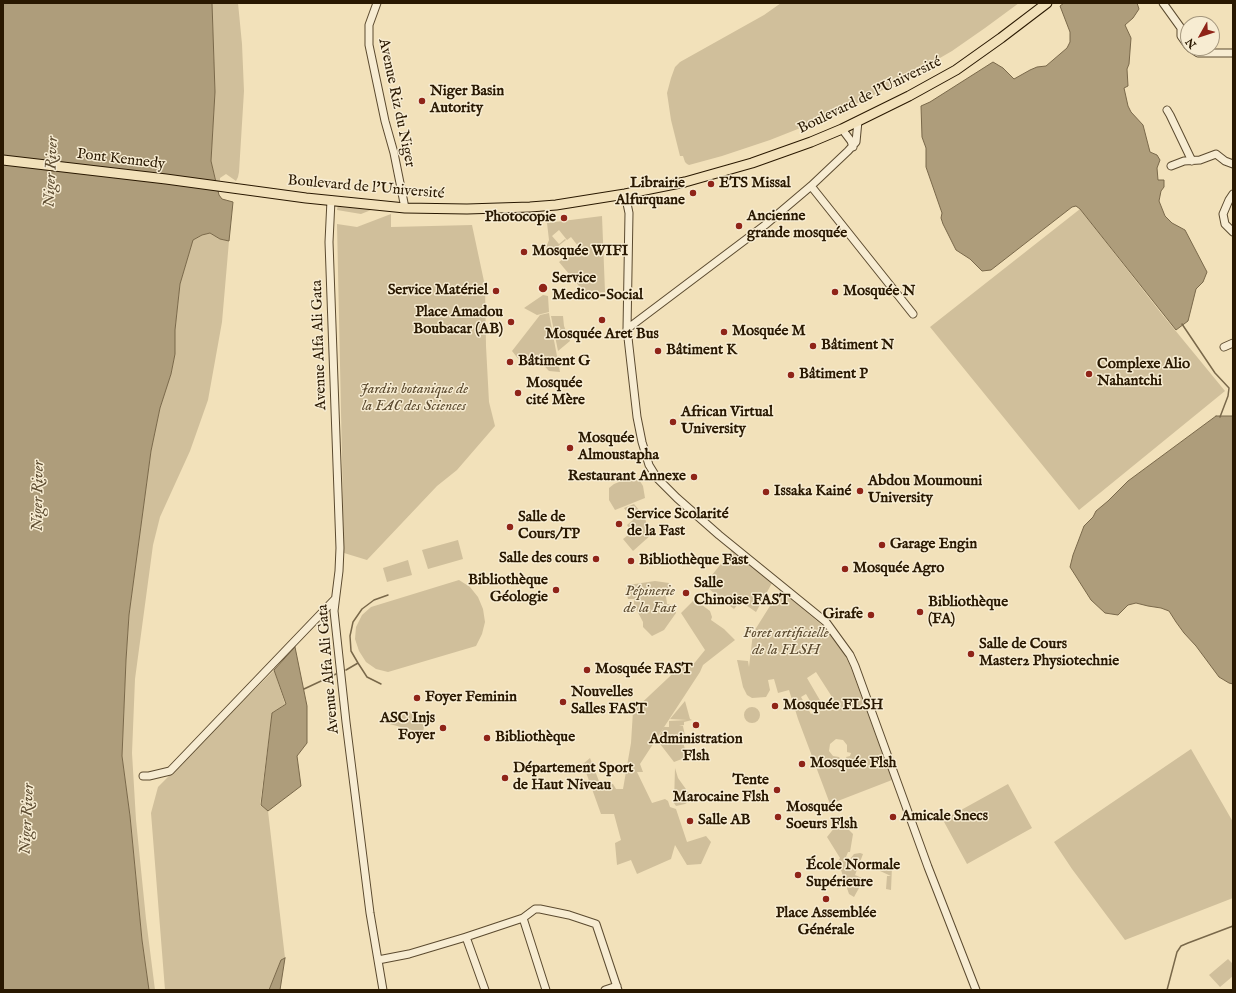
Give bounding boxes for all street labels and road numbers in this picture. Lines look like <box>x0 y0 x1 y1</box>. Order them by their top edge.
street label: Avenue Riz du Niger <box>374 37 418 169</box>
street label: Boulevard de l'Université <box>795 53 945 139</box>
street label: Pont Kennedy <box>76 146 166 174</box>
street label: Boulevard de l'Université <box>287 172 445 204</box>
street label: Avenue Alfa Ali Gata <box>309 280 331 410</box>
street label: Avenue Alfa Ali Gata <box>314 603 344 735</box>

